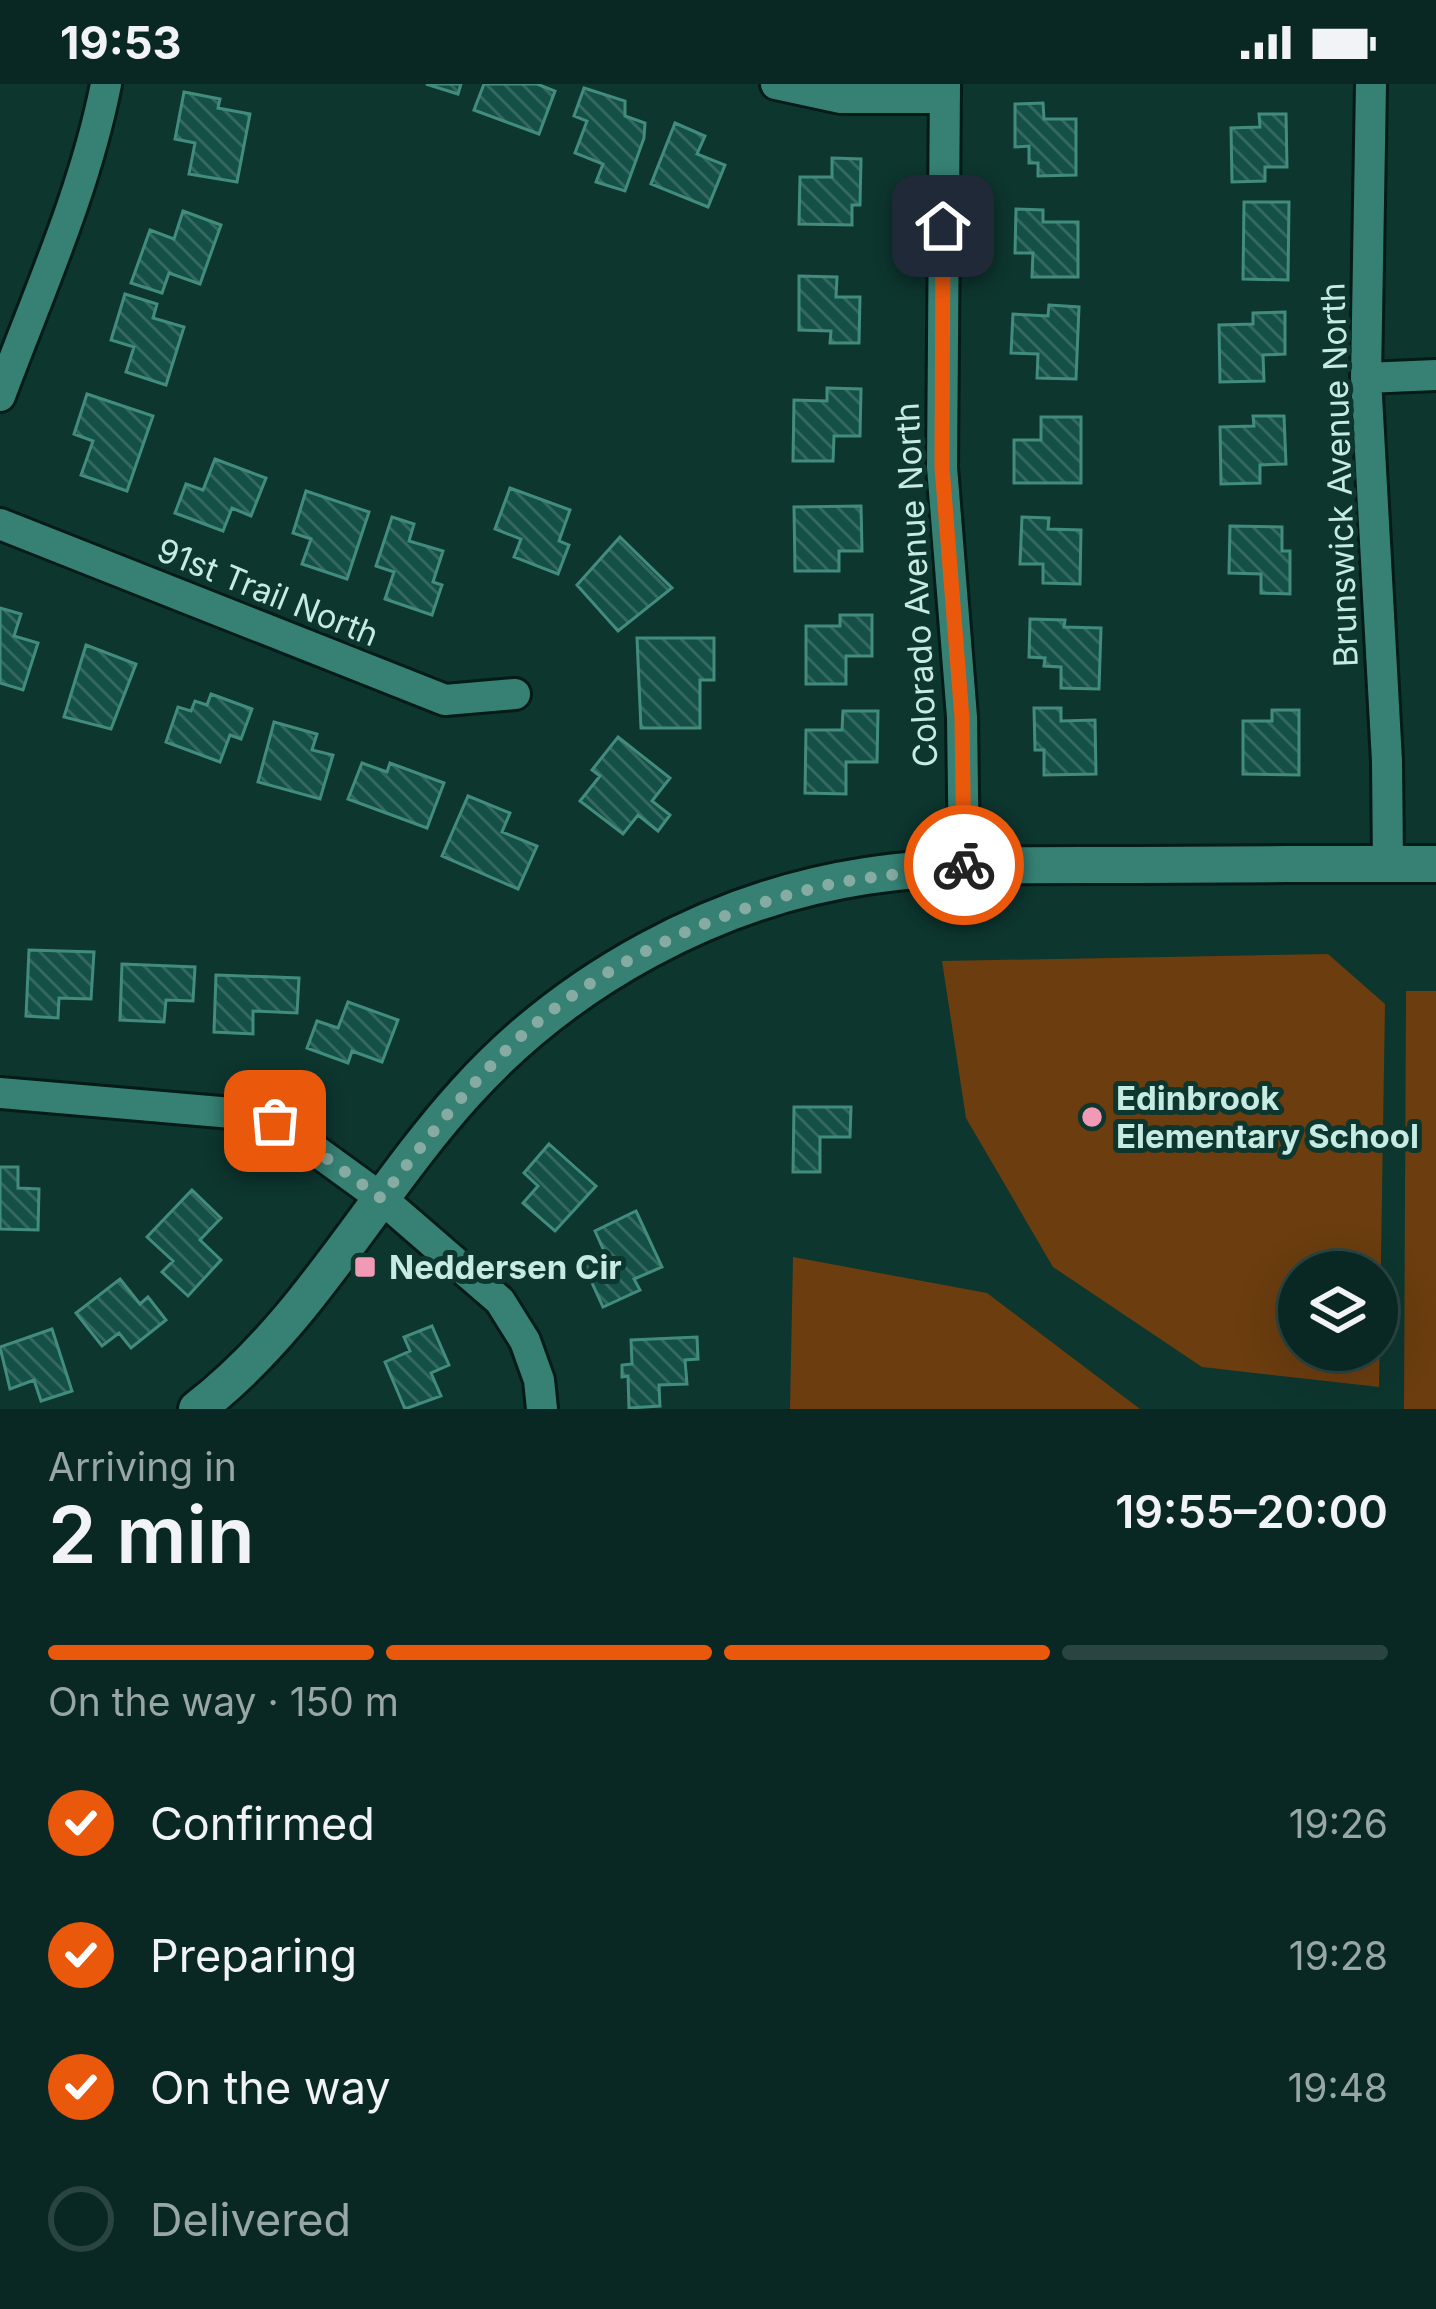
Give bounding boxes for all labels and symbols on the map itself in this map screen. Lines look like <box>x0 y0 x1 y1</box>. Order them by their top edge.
pin <box>892 175 994 277</box>
street label: Brunswick Avenue North <box>1312 282 1366 668</box>
street label: Colorado Avenue North <box>886 402 946 768</box>
street label: 91st Trail North <box>152 529 384 655</box>
courier <box>904 805 1024 925</box>
pin <box>224 1070 326 1172</box>
place label: Edinbrook Elementary School <box>1116 1078 1419 1156</box>
marker: Edinbrook Elementary School <box>1079 1104 1105 1130</box>
place label: Neddersen Cir <box>389 1247 622 1287</box>
marker: Neddersen Cir <box>352 1254 378 1280</box>

